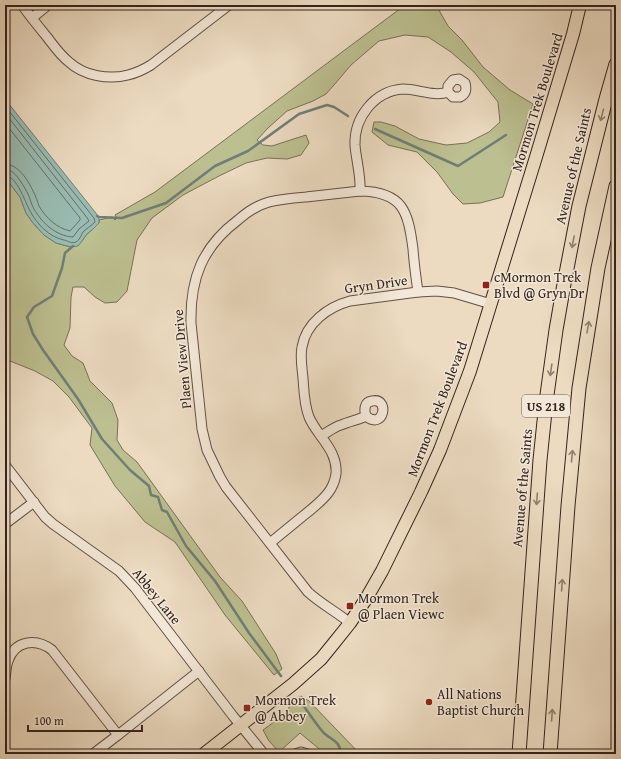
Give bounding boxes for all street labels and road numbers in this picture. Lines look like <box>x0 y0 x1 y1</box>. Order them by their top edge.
street label: Mormon Trek Boulevard <box>506 30 568 174</box>
street label: Avenue of the Saints <box>550 106 596 226</box>
street label: Gryn Drive <box>343 270 409 298</box>
street label: Plaen View Drive <box>168 308 196 410</box>
street label: Mormon Trek Boulevard <box>402 338 472 480</box>
road number: US 218 <box>522 395 570 417</box>
street label: Avenue of the Saints <box>507 428 537 548</box>
street label: Abbey Lane <box>128 563 186 629</box>

